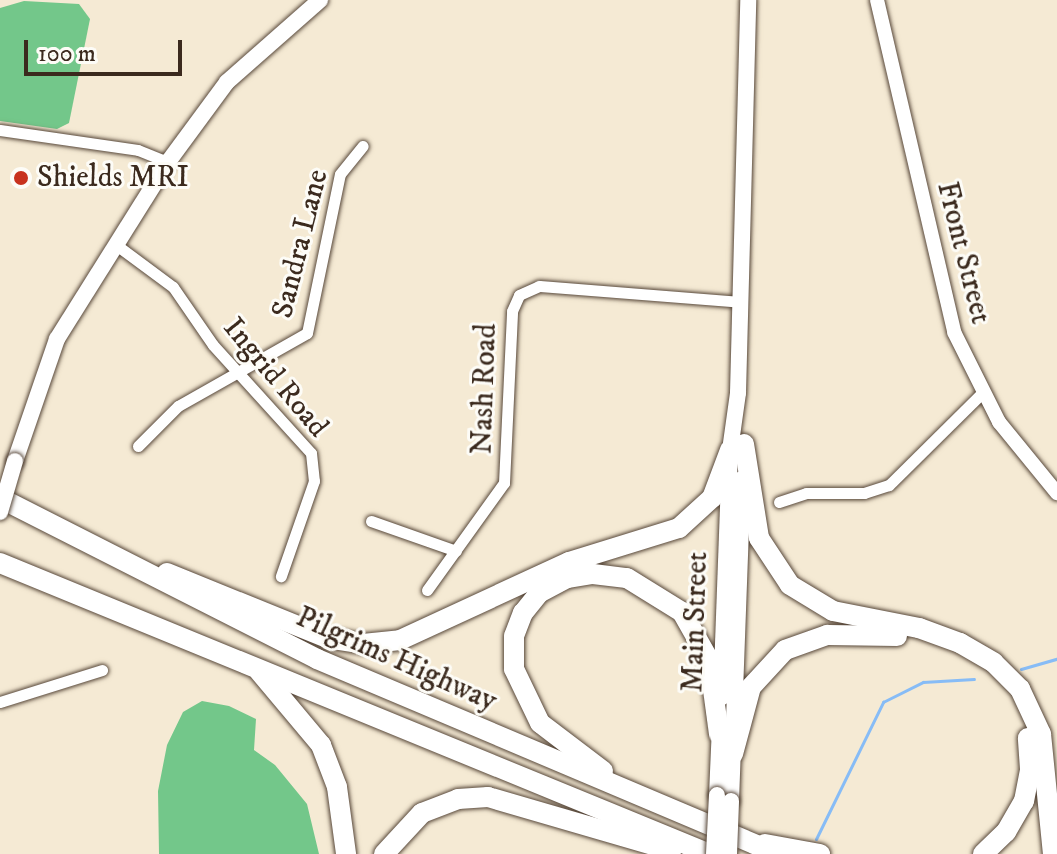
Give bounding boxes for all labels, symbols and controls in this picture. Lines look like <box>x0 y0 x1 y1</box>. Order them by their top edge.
scale bar <box>28 24 186 74</box>
text: 100 m <box>38 39 96 69</box>
place label: Shields MRI <box>37 160 189 196</box>
street label: Sandra Lane <box>265 166 337 322</box>
marker: Shields MRI <box>12 169 30 187</box>
street label: Front Street <box>928 178 998 328</box>
street label: Ingrid Road <box>215 311 335 445</box>
street label: Nash Road <box>465 323 505 455</box>
street label: Main Street <box>676 551 716 693</box>
street label: Pilgrims Highway <box>290 600 502 720</box>

